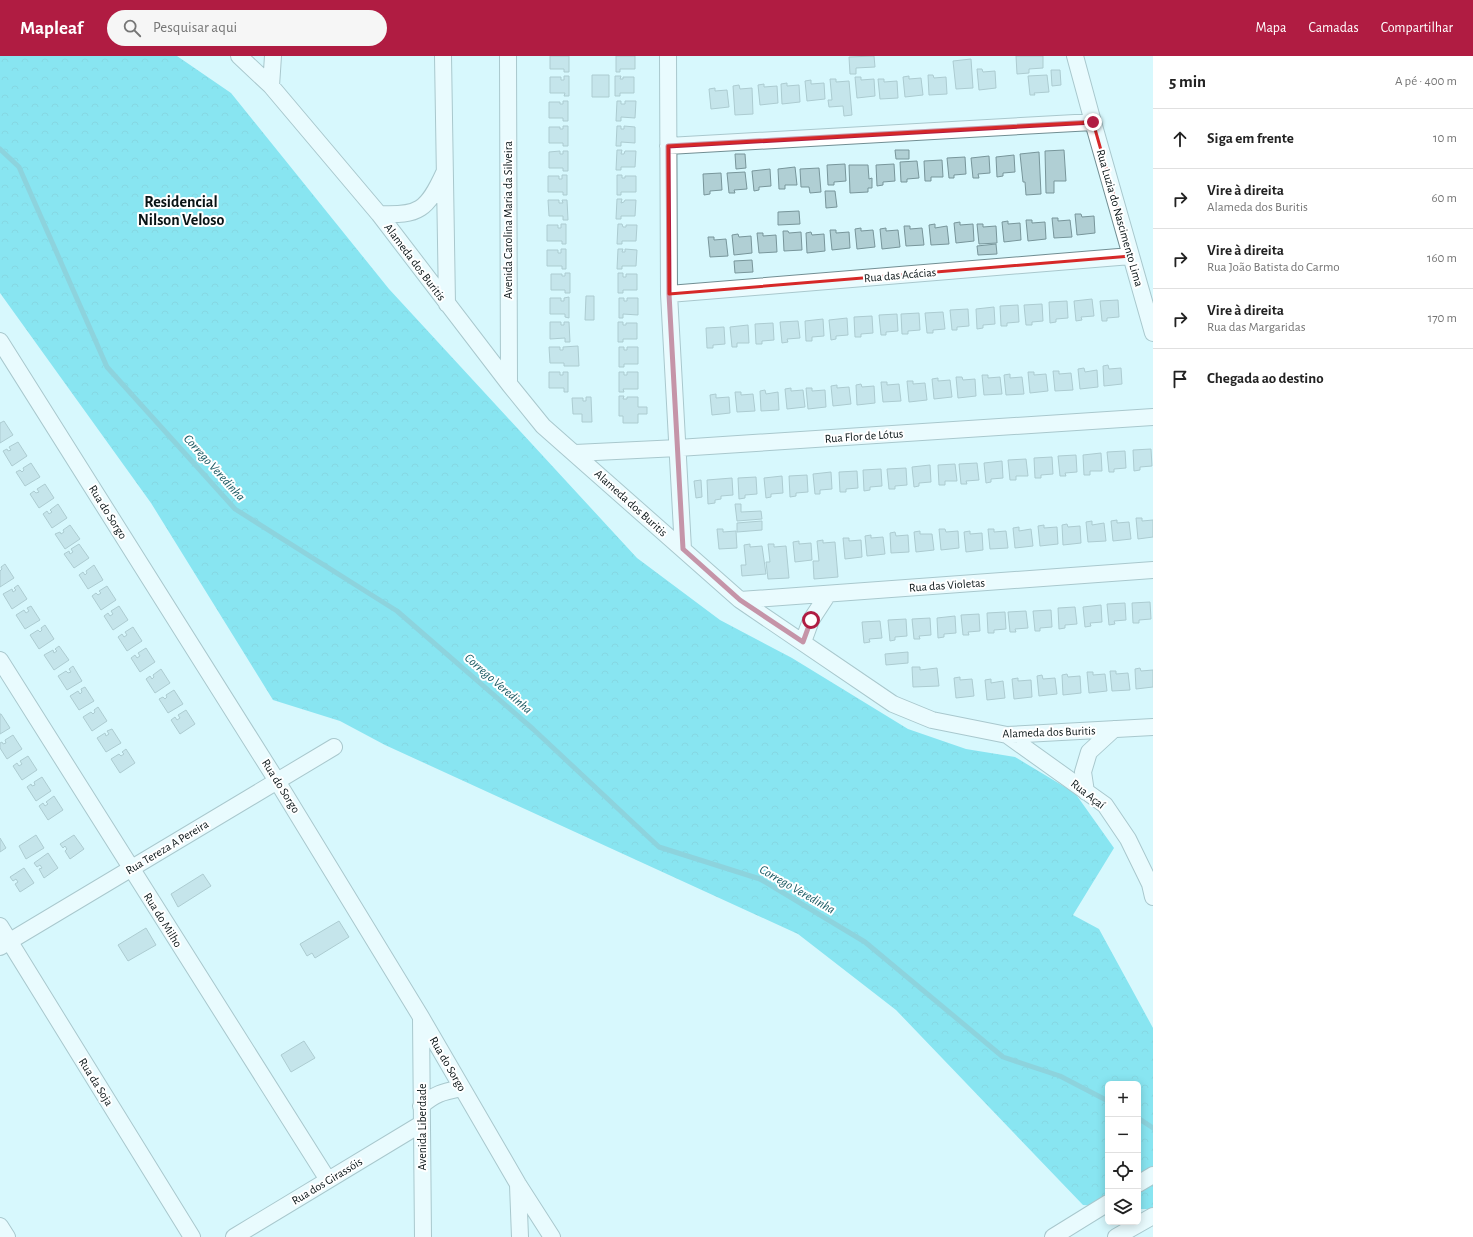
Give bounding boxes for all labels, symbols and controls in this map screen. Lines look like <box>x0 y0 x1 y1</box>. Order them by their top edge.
search box <box>107 10 387 46</box>
icon: search <box>121 17 143 39</box>
text: Mapleaf <box>20 19 83 38</box>
text: Pesquisar aqui <box>153 20 237 35</box>
text: Mapa <box>1256 21 1286 35</box>
text: Camadas <box>1308 21 1359 35</box>
text: Compartilhar <box>1381 21 1453 35</box>
text: 5 min <box>1169 73 1206 90</box>
text: A pé · 400 m <box>1395 75 1457 88</box>
route end <box>1084 113 1102 131</box>
icon: ahead <box>1169 128 1191 150</box>
text: Siga em frente <box>1207 131 1294 146</box>
text: 10 m <box>1433 132 1457 145</box>
street label: Avenida Carolina Maria da Silveira <box>502 141 514 299</box>
street label: Rua Luzia do Nascimento Lima <box>1095 148 1145 288</box>
text: Vire à direita <box>1207 183 1284 198</box>
icon: right <box>1169 188 1191 210</box>
text: 60 m <box>1431 192 1457 205</box>
district label: Residencial Nilson Veloso <box>138 194 224 228</box>
text: Alameda dos Buritis <box>1207 201 1308 214</box>
street label: Alameda dos Buritis <box>382 221 448 303</box>
text: Vire à direita <box>1207 243 1284 258</box>
icon: right <box>1169 248 1191 270</box>
text: 160 m <box>1427 252 1457 265</box>
text: Rua João Batista do Carmo <box>1207 261 1340 274</box>
street label: Rua das Acácias <box>863 266 937 284</box>
text: Vire à direita <box>1207 303 1284 318</box>
icon: right <box>1169 308 1191 330</box>
text: 170 m <box>1428 312 1457 325</box>
text: Rua das Margaridas <box>1207 321 1306 334</box>
icon: arrive <box>1169 368 1191 390</box>
text: Chegada ao destino <box>1207 371 1324 386</box>
street label: Rua Flor de Lótus <box>824 427 904 445</box>
water label: Corrego Veredinha <box>181 432 247 504</box>
street label: Alameda dos Buritis <box>592 467 670 539</box>
street label: Rua do Sorgo <box>87 483 129 541</box>
street label: Rua das Violetas <box>909 576 985 594</box>
route start <box>802 611 820 629</box>
water label: Corrego Veredinha <box>462 651 534 717</box>
street label: Alameda dos Buritis <box>1002 724 1096 740</box>
street label: Rua do Sorgo <box>260 757 302 815</box>
street label: Rua Açaí <box>1069 777 1107 811</box>
street label: Rua Tereza A Pereira <box>123 817 211 876</box>
water label: Corrego Veredinha <box>757 863 837 917</box>
street label: Rua do Milho <box>142 891 184 949</box>
street label: Rua do Sorgo <box>428 1035 468 1093</box>
street label: Rua da Soja <box>76 1056 116 1109</box>
map controls <box>1105 1081 1141 1225</box>
button: + <box>1105 1081 1141 1117</box>
street label: Avenida Liberdade <box>416 1084 428 1170</box>
button: − <box>1105 1117 1141 1153</box>
button: locate <box>1105 1153 1141 1189</box>
street label: Rua dos Girassóis <box>290 1155 364 1207</box>
button: layers <box>1105 1189 1141 1225</box>

